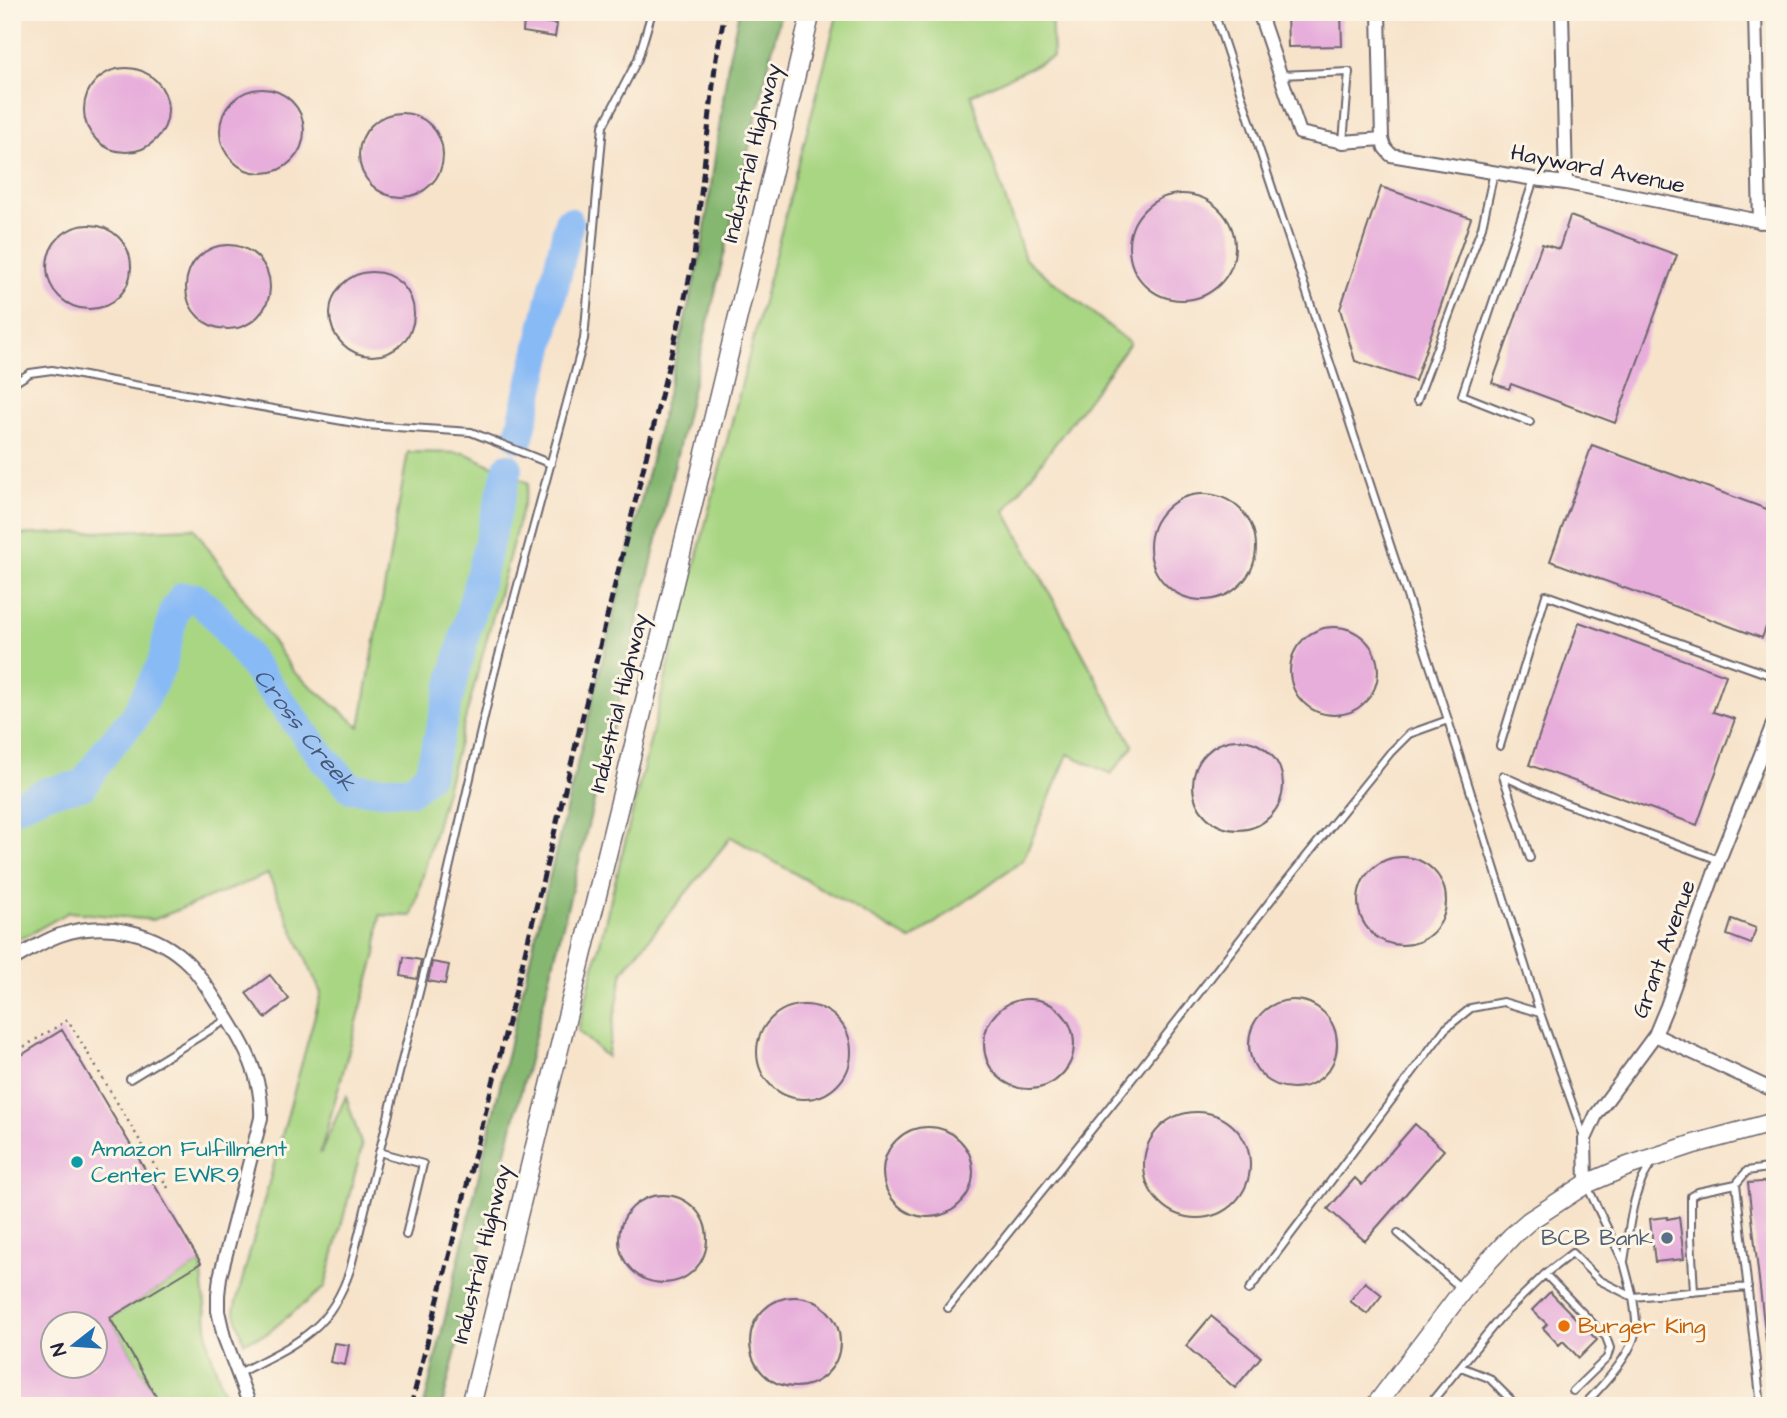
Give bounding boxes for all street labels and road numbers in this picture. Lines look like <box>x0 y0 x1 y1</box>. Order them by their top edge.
street label: Industrial Highway <box>714 60 791 246</box>
street label: Hayward Avenue <box>1508 136 1688 203</box>
street label: Industrial Highway <box>581 610 658 796</box>
street label: Grant Avenue <box>1624 875 1704 1023</box>
street label: Industrial Highway <box>444 1161 521 1347</box>

